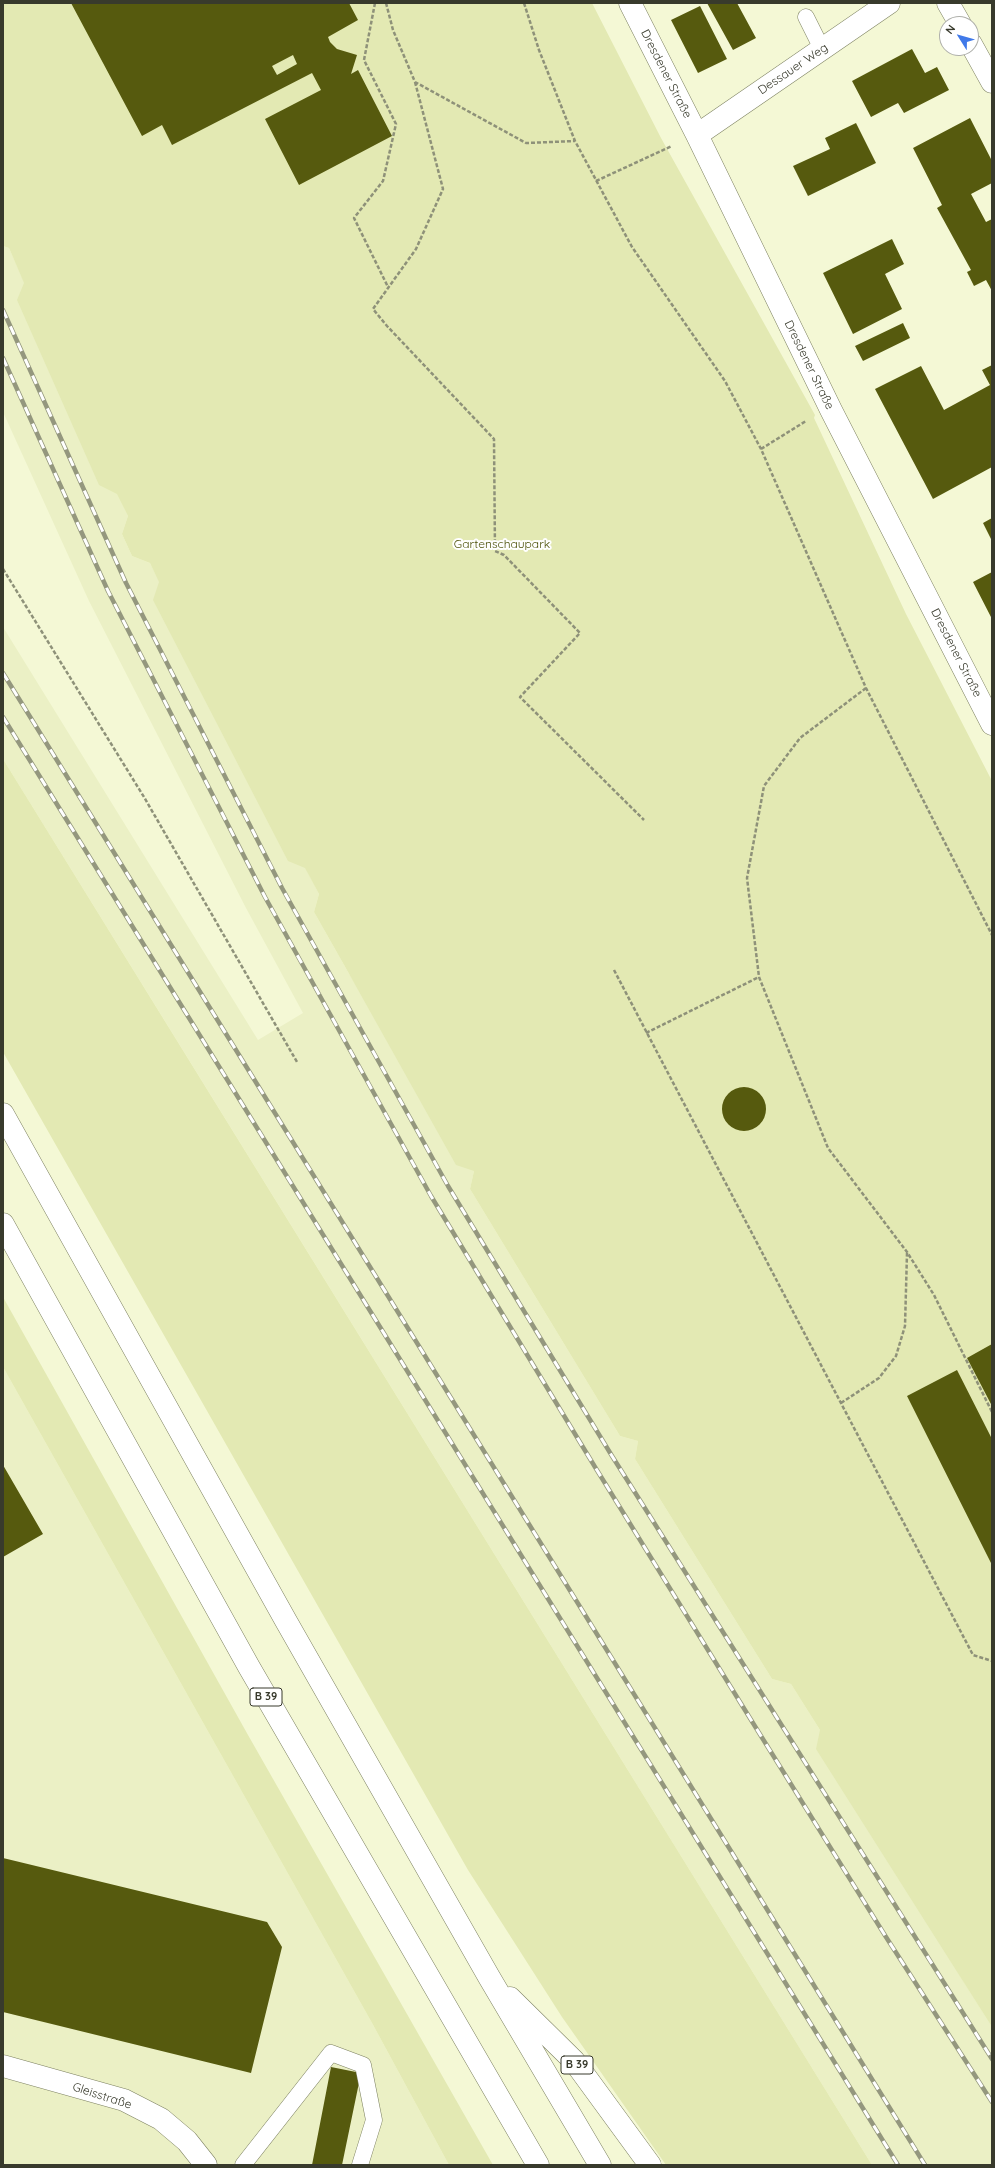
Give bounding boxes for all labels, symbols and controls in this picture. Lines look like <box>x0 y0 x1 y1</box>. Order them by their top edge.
north arrow <box>939 16 979 56</box>
text: N <box>942 22 958 37</box>
street label: Dresdener Straße <box>637 27 695 121</box>
street label: Dessauer Weg <box>755 40 831 98</box>
street label: Dresdener Straße <box>781 318 837 412</box>
park label: Gartenschaupark <box>454 537 550 551</box>
street label: Dresdener Straße <box>927 606 985 700</box>
road number: B 39 <box>250 1688 282 1706</box>
road number: B 39 <box>561 2056 593 2074</box>
street label: Gleisstraße <box>71 2080 133 2112</box>

